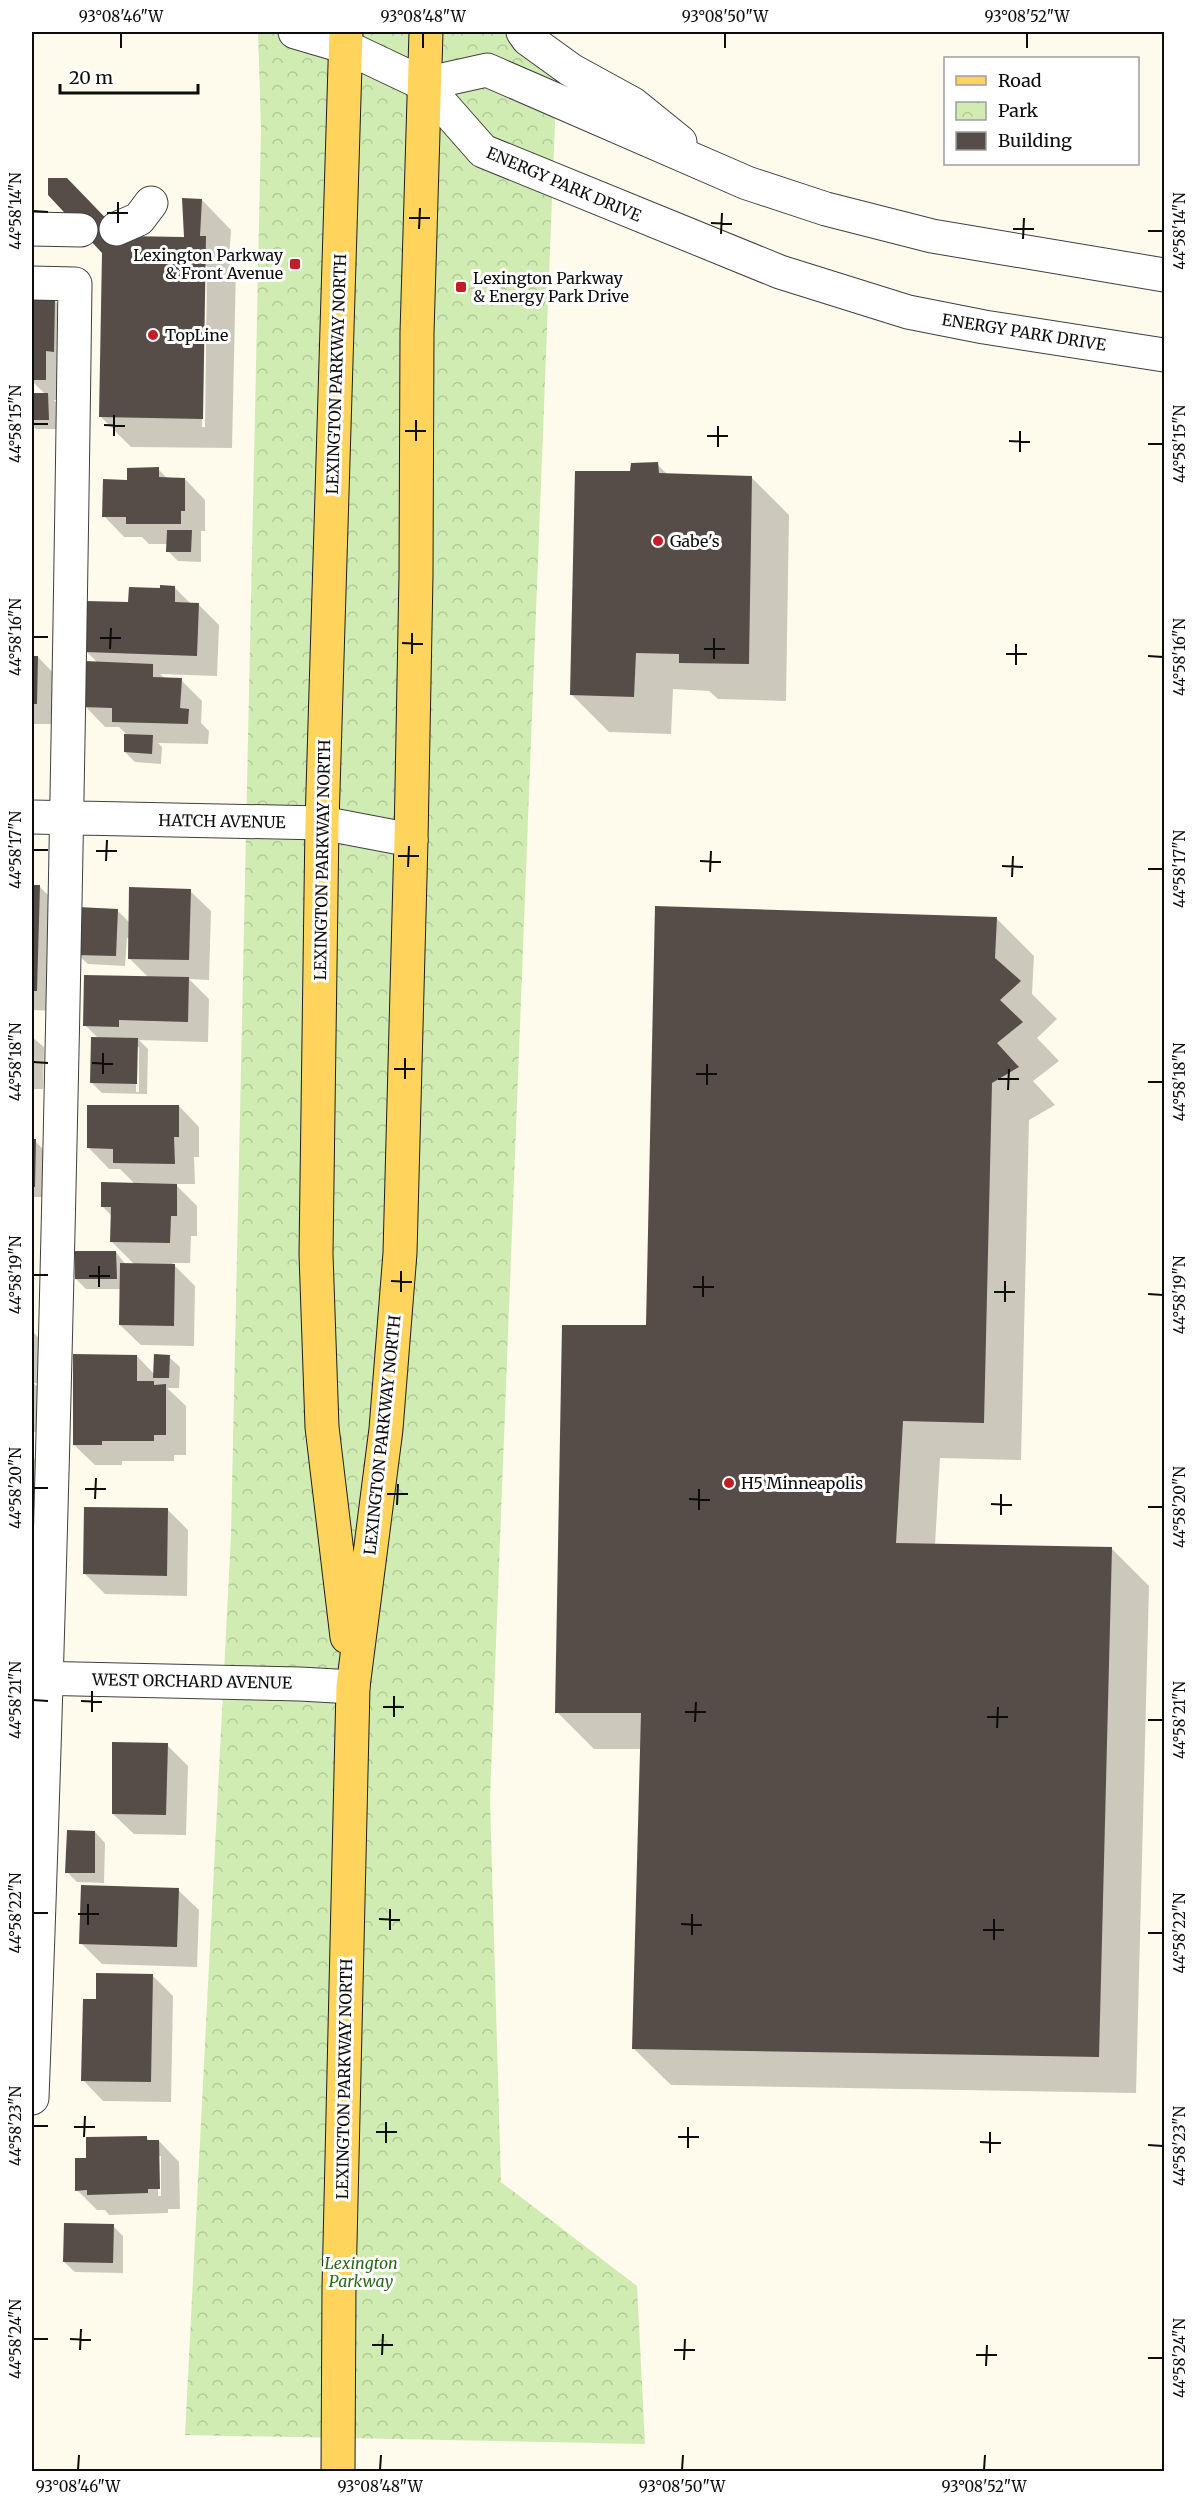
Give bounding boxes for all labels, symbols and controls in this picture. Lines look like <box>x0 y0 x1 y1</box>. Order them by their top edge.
text: 93°08'46"W <box>79 7 164 26</box>
text: 93°08'48"W <box>380 7 467 26</box>
text: 93°08'50"W <box>682 7 769 26</box>
text: 93°08'52"W <box>984 7 1071 26</box>
scale bar <box>60 57 198 95</box>
legend <box>944 57 1139 165</box>
text: 20 m <box>69 66 113 89</box>
text: Road <box>998 69 1042 92</box>
text: Park <box>998 99 1039 122</box>
text: Building <box>998 129 1072 152</box>
street label: ENERGY PARK DRIVE <box>484 142 645 226</box>
text: 44°58'14"N <box>6 172 25 250</box>
text: 44°58'14"N <box>1170 192 1189 270</box>
place label: Lexington Parkway & Front Avenue <box>133 245 284 283</box>
street label: LEXINGTON PARKWAY NORTH <box>322 253 350 495</box>
marker: Lexington Parkway & Front Avenue <box>288 257 302 271</box>
place label: Lexington Parkway & Energy Park Drive <box>473 268 629 306</box>
marker: Lexington Parkway & Energy Park Drive <box>454 280 468 294</box>
street label: ENERGY PARK DRIVE <box>940 309 1108 355</box>
place label: TopLine <box>165 325 228 345</box>
marker: TopLine <box>146 328 160 342</box>
text: 44°58'15"N <box>6 385 25 463</box>
text: 44°58'15"N <box>1170 405 1189 483</box>
place label: Gabe's <box>670 531 720 551</box>
marker: Gabe's <box>651 534 665 548</box>
text: 44°58'16"N <box>6 598 25 676</box>
text: 44°58'16"N <box>1170 618 1189 696</box>
street label: LEXINGTON PARKWAY NORTH <box>310 739 334 981</box>
street label: HATCH AVENUE <box>158 810 287 832</box>
text: 44°58'17"N <box>6 811 25 889</box>
text: 44°58'17"N <box>1170 830 1189 908</box>
text: 44°58'18"N <box>6 1022 25 1101</box>
text: 44°58'18"N <box>1170 1042 1189 1121</box>
text: 44°58'19"N <box>6 1235 25 1314</box>
text: 44°58'19"N <box>1170 1255 1189 1334</box>
street label: LEXINGTON PARKWAY NORTH <box>359 1314 405 1556</box>
text: 44°58'20"N <box>6 1447 25 1529</box>
text: 44°58'20"N <box>1170 1466 1189 1548</box>
place label: H5 Minneapolis <box>741 1473 863 1493</box>
marker: H5 Minneapolis <box>722 1476 736 1490</box>
text: 44°58'21"N <box>6 1661 25 1739</box>
street label: WEST ORCHARD AVENUE <box>91 1669 293 1693</box>
text: 44°58'21"N <box>1170 1681 1189 1759</box>
text: 44°58'22"N <box>6 1872 25 1953</box>
text: 44°58'22"N <box>1170 1892 1189 1973</box>
street label: LEXINGTON PARKWAY NORTH <box>332 1958 356 2200</box>
text: 44°58'23"N <box>6 2086 25 2166</box>
text: 44°58'23"N <box>1170 2106 1189 2186</box>
park label: Lexington Parkway <box>324 2253 398 2291</box>
text: 44°58'24"N <box>6 2299 25 2379</box>
text: 44°58'24"N <box>1170 2318 1189 2398</box>
text: 93°08'46"W <box>36 2477 121 2496</box>
text: 93°08'48"W <box>337 2477 424 2496</box>
text: 93°08'50"W <box>639 2477 726 2496</box>
text: 93°08'52"W <box>941 2477 1028 2496</box>

